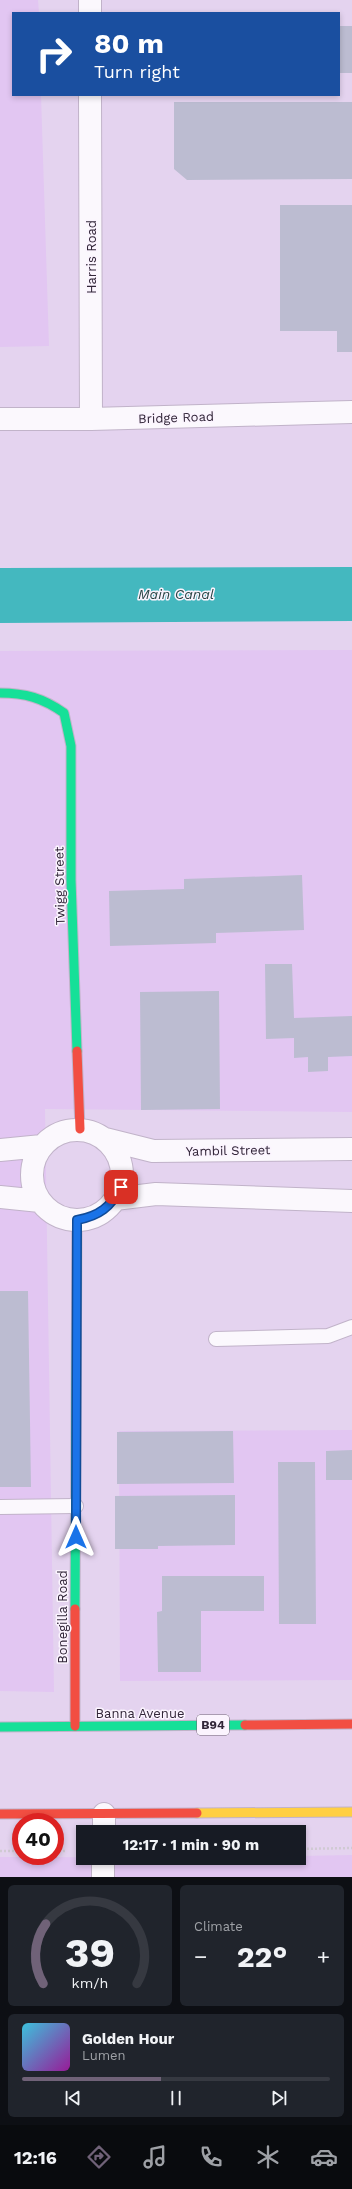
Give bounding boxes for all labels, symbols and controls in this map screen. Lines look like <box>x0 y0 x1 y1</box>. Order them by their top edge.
text: 80 m <box>94 27 164 60</box>
icon: right <box>28 28 80 80</box>
text: Turn right <box>94 61 180 82</box>
street label: Harris Road <box>84 220 99 294</box>
street label: Bridge Road <box>138 409 214 426</box>
water label: Main Canal <box>138 586 214 602</box>
street label: Twigg Street <box>51 846 68 925</box>
street label: Yambil Street <box>186 1142 271 1159</box>
pin <box>104 1170 138 1204</box>
icon: arrive <box>110 1176 132 1198</box>
position arrow <box>55 1516 97 1558</box>
street label: Bonegilla Road <box>55 1570 70 1664</box>
street label: Banna Avenue <box>96 1706 184 1721</box>
road number: B94 <box>197 1715 229 1735</box>
speed limit sign: 40 <box>12 1813 64 1865</box>
text: 12:17 · 1 min · 90 m <box>123 1836 259 1854</box>
text: Climate <box>194 1919 243 1934</box>
text: 39 <box>65 1927 115 1976</box>
text: 22° <box>237 1939 287 1974</box>
text: − <box>194 1944 207 1969</box>
text: + <box>317 1944 330 1969</box>
text: km/h <box>72 1974 108 1990</box>
text: Golden Hour <box>82 2030 174 2048</box>
text: Lumen <box>82 2048 126 2063</box>
icon: previous <box>62 2087 84 2109</box>
icon: pause <box>165 2087 187 2109</box>
icon: next <box>268 2087 290 2109</box>
icon: directions <box>85 2143 113 2171</box>
icon: music <box>141 2143 169 2171</box>
icon: phone <box>197 2143 225 2171</box>
icon: climate <box>254 2143 282 2171</box>
icon: car <box>310 2143 338 2171</box>
text: 12:16 <box>14 2147 57 2168</box>

